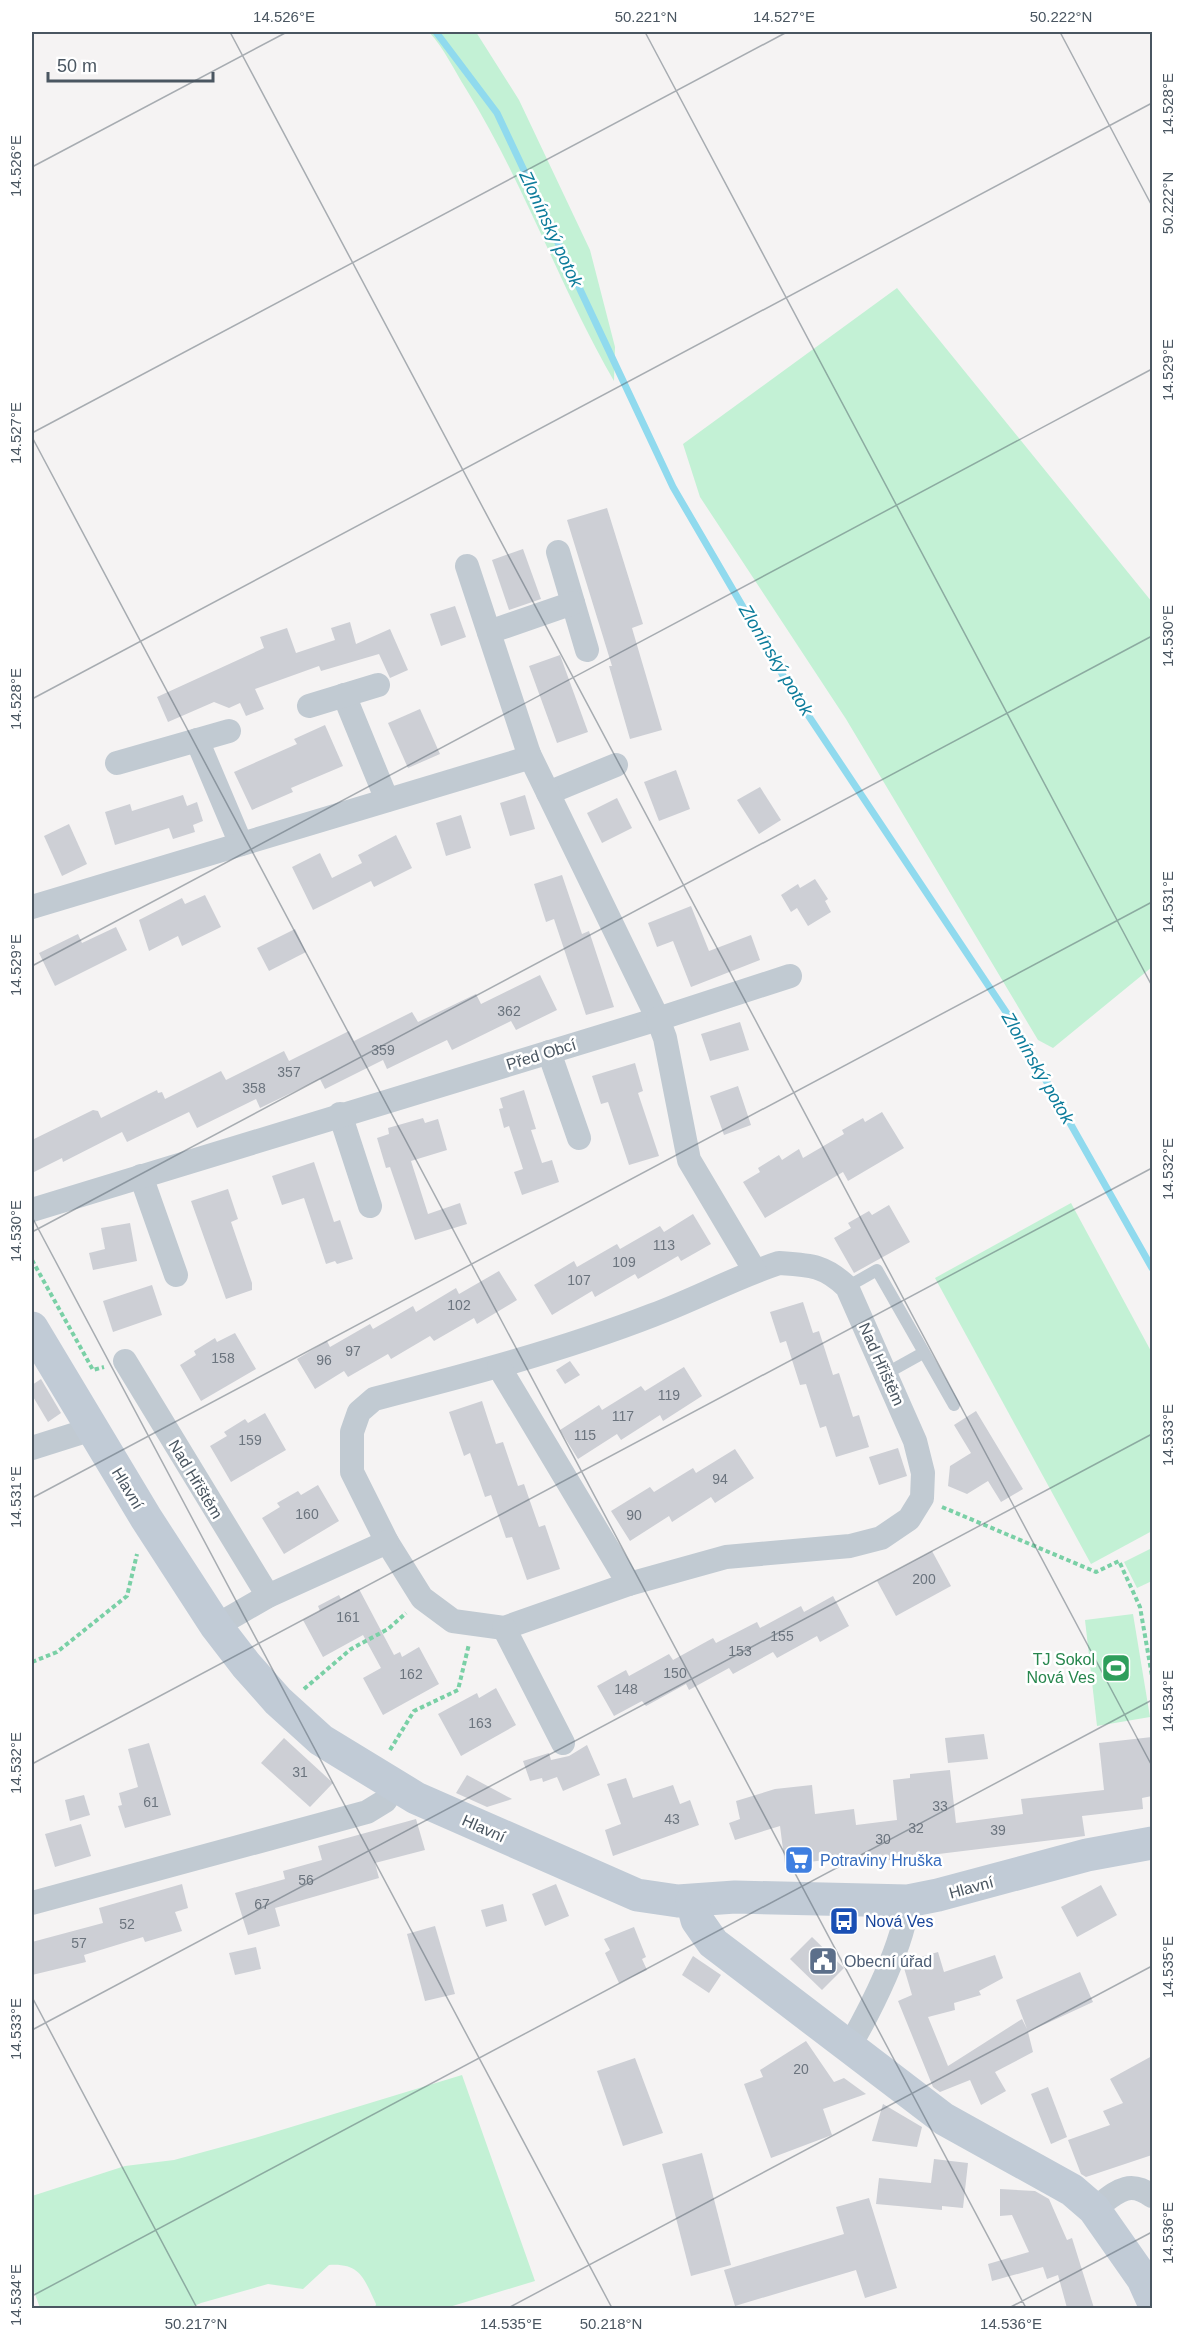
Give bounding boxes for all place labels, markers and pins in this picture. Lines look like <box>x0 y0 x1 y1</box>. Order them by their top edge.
place label: TJ Sokol Nová Ves <box>1027 1651 1095 1686</box>
sports icon: TJ Sokol Nová Ves <box>1100 1652 1132 1684</box>
supermarket icon: Potraviny Hruška <box>783 1844 815 1876</box>
place label: Potraviny Hruška <box>820 1852 942 1869</box>
bus stop icon: Nová Ves <box>828 1905 860 1937</box>
place label: Nová Ves <box>865 1913 933 1930</box>
public building icon: Obecní úřad <box>807 1945 839 1977</box>
place label: Obecní úřad <box>844 1953 932 1970</box>

